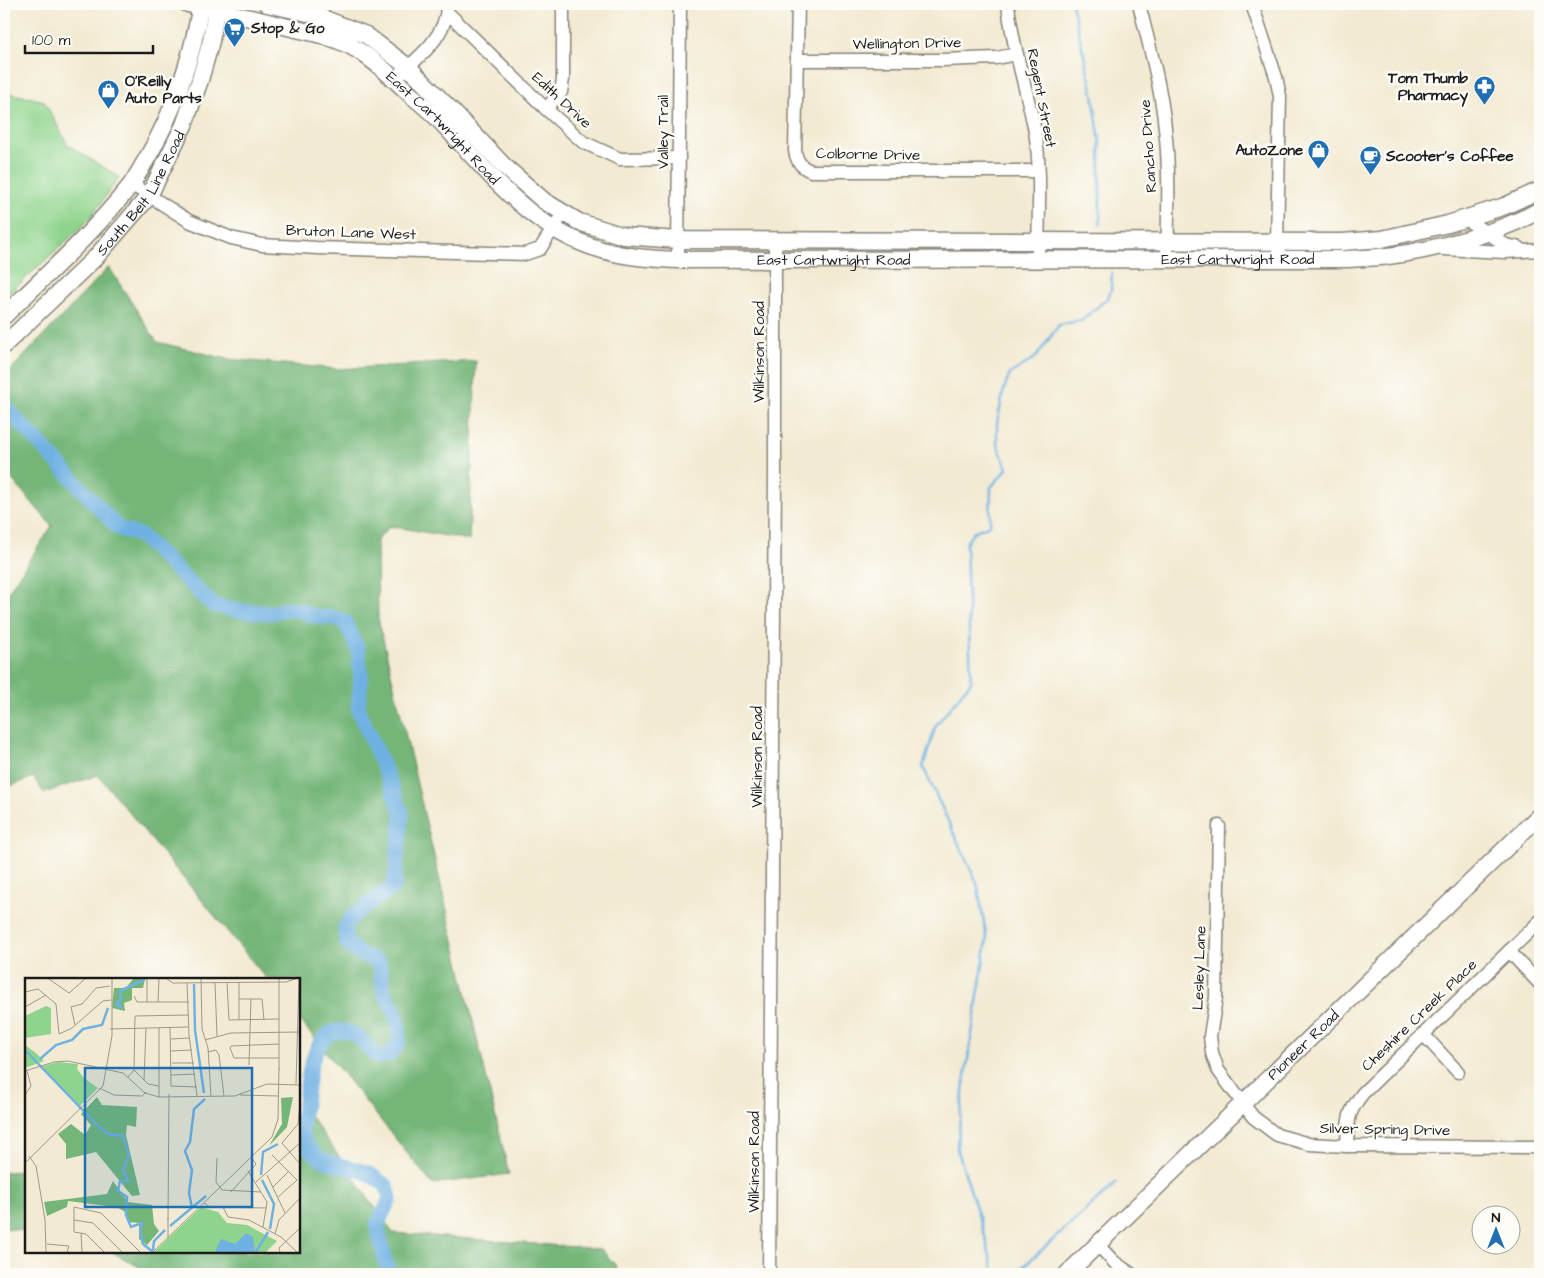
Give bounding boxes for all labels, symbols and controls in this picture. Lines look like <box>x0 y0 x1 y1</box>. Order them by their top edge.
supermarket icon: Stop & Go <box>223 16 247 47</box>
place label: Stop & Go <box>250 18 325 39</box>
scale bar <box>25 22 152 54</box>
text: 100 m <box>32 30 71 51</box>
street label: Wellington Drive <box>853 32 962 56</box>
street label: Regent Street <box>1021 47 1061 150</box>
street label: East Cartwright Road <box>381 67 504 190</box>
street label: Edith Drive <box>527 67 596 133</box>
place label: Tom Thumb Pharmacy <box>1387 68 1469 107</box>
place label: O'Reilly Auto Parts <box>125 71 202 109</box>
pharmacy icon: Tom Thumb Pharmacy <box>1472 75 1496 106</box>
shop icon: O'Reilly Auto Parts <box>97 78 121 109</box>
street label: Valley Trail <box>653 95 675 169</box>
street label: Rancho Drive <box>1135 99 1162 193</box>
street label: South Belt Line Road <box>92 127 191 260</box>
shop icon: AutoZone <box>1307 138 1331 169</box>
place label: AutoZone <box>1235 140 1303 161</box>
street label: Colborne Drive <box>816 143 920 166</box>
cafe icon: Scooter's Coffee <box>1358 144 1382 175</box>
place label: Scooter's Coffee <box>1385 146 1514 167</box>
street label: Bruton Lane West <box>286 220 416 245</box>
street label: East Cartwright Road <box>1161 249 1315 271</box>
street label: East Cartwright Road <box>757 250 911 272</box>
street label: Wilkinson Road <box>749 301 770 403</box>
street label: Wilkinson Road <box>747 706 768 808</box>
street label: Lesley Lane <box>1188 925 1212 1011</box>
street label: Cheshire Creek Place <box>1357 955 1482 1076</box>
inset map <box>25 978 300 1253</box>
street label: Pioneer Road <box>1263 1005 1344 1085</box>
street label: Wilkinson Road <box>744 1111 765 1213</box>
street label: Silver Spring Drive <box>1320 1118 1450 1142</box>
north arrow <box>1472 1206 1522 1256</box>
text: N <box>1492 1208 1501 1228</box>

